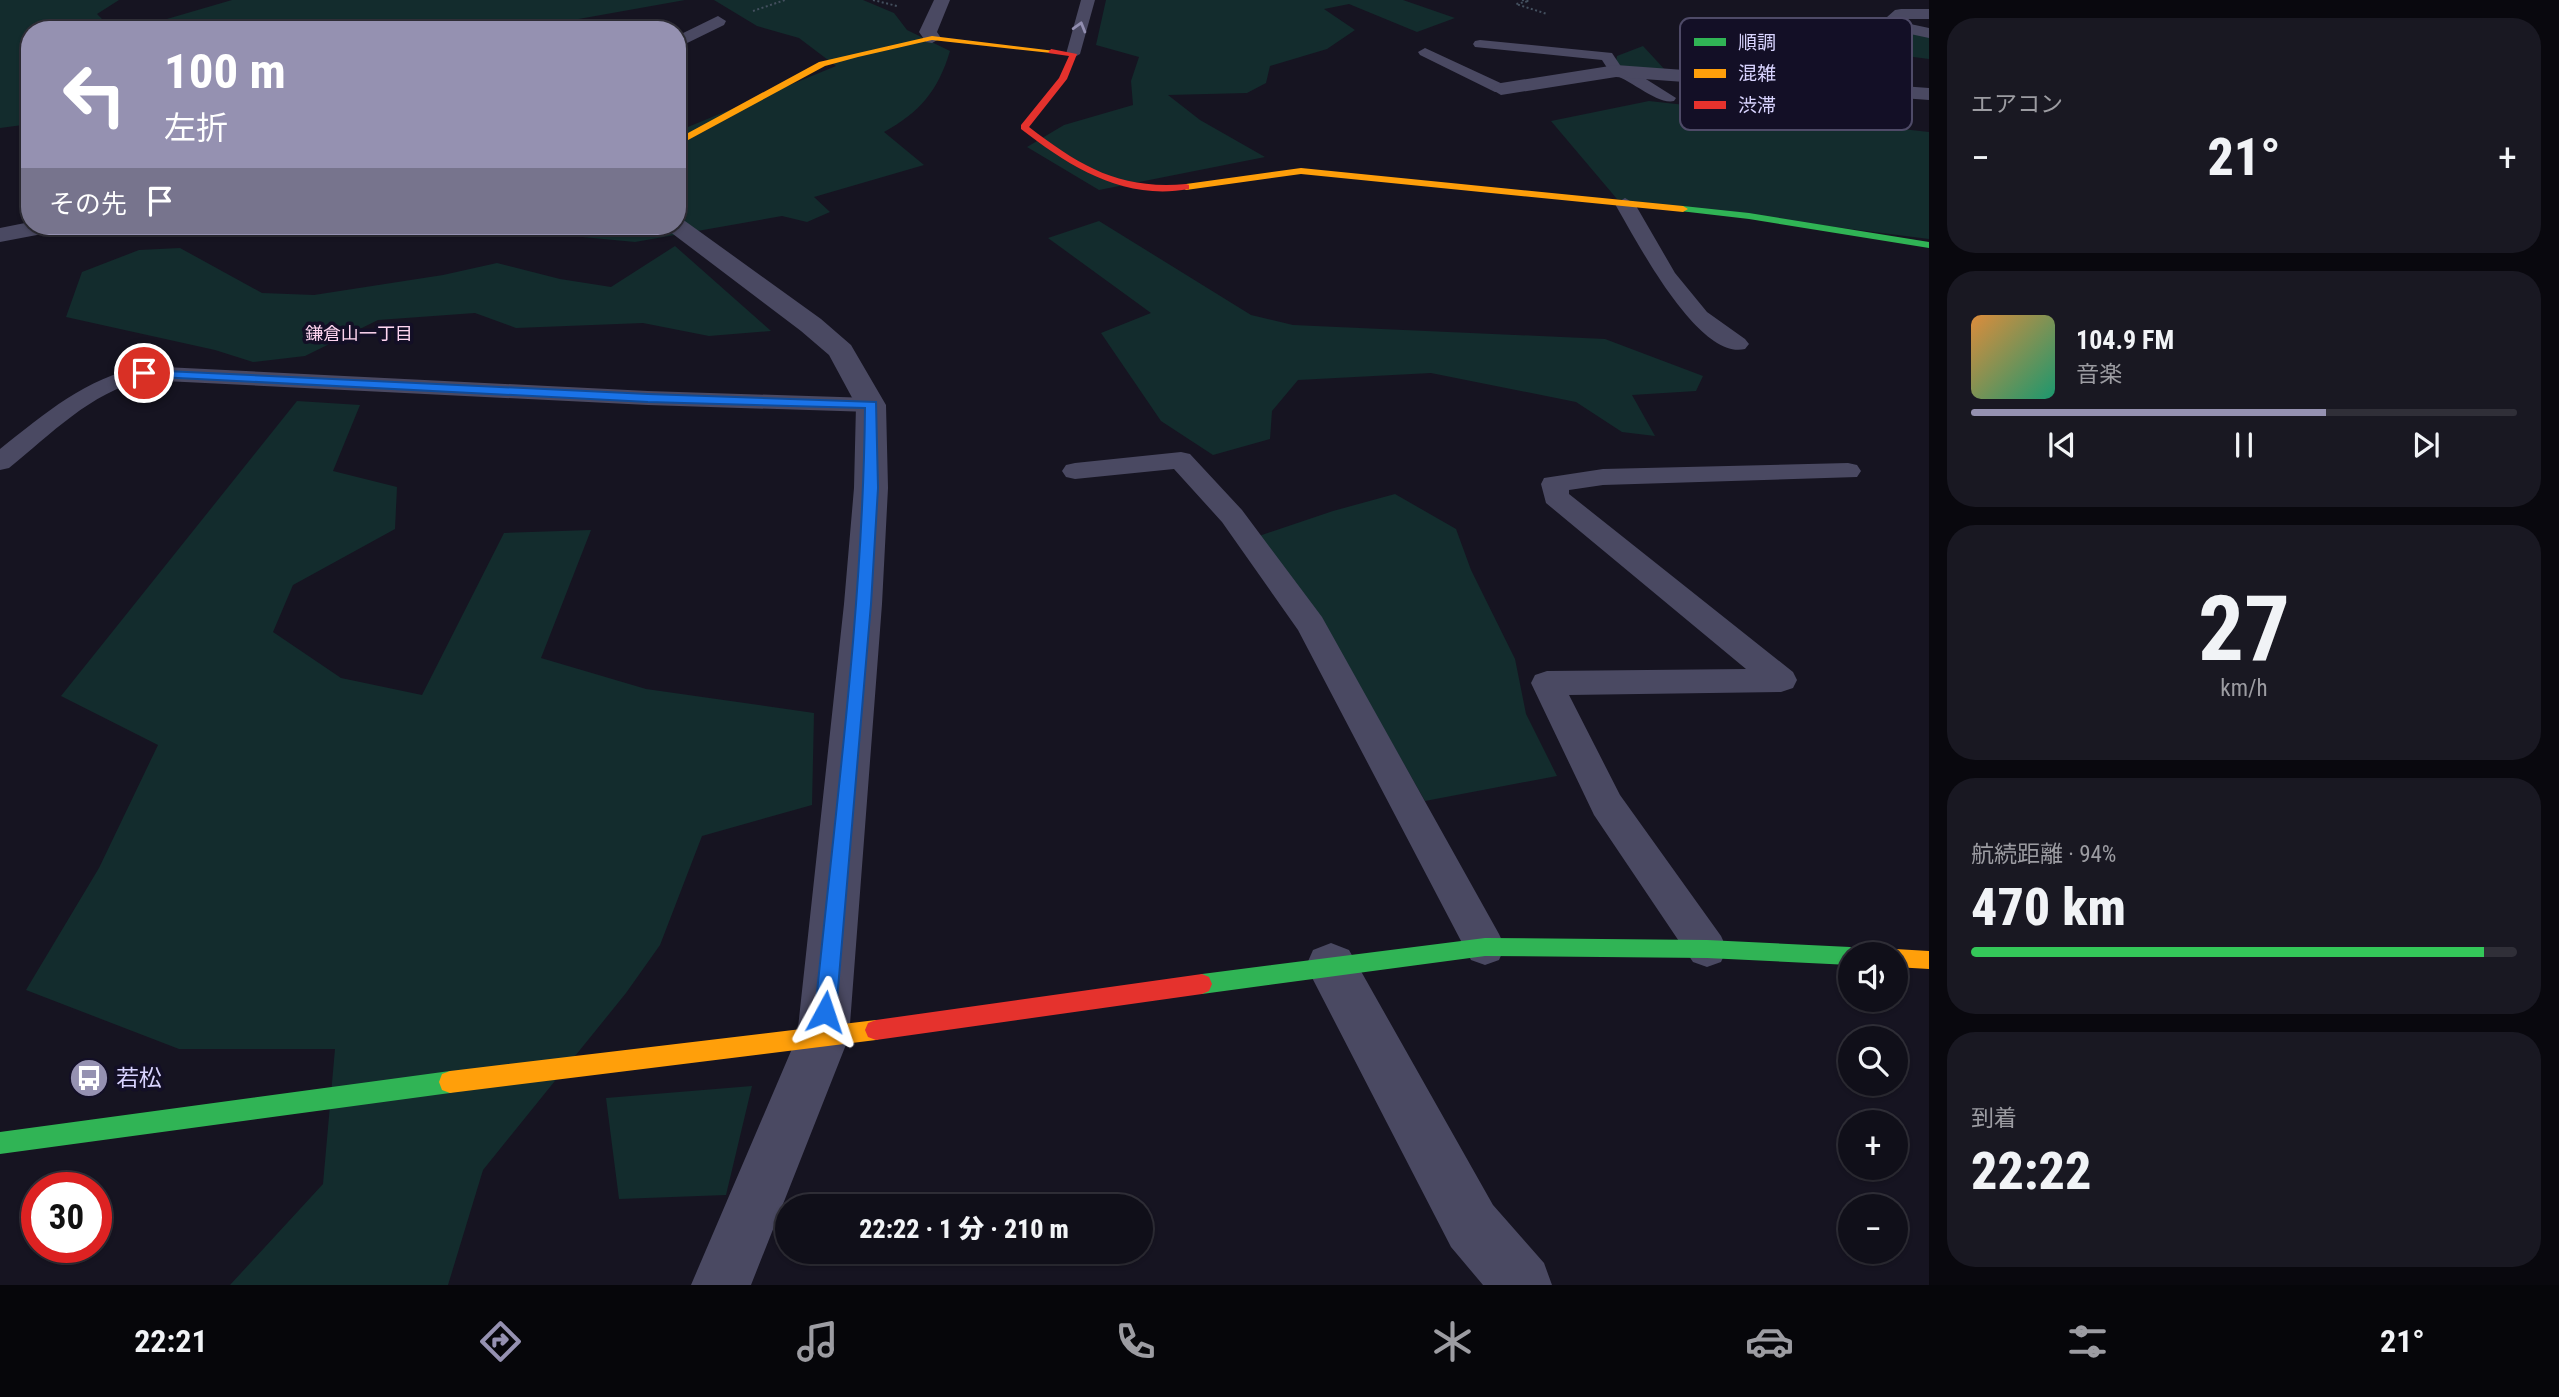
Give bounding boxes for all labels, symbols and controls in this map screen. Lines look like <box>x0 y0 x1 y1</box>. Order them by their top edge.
legend <box>1680 18 1912 130</box>
one-way arrow <box>1072 21 1087 33</box>
text: 順調 <box>1738 31 1776 54</box>
text: 100 m <box>164 43 286 100</box>
icon: left <box>49 49 140 140</box>
text: 混雑 <box>1738 62 1776 85</box>
text: エアコン <box>1971 91 2063 118</box>
text: 渋滞 <box>1738 94 1776 117</box>
text: 左折 <box>164 109 228 147</box>
text: 21° <box>2207 127 2281 188</box>
text: − <box>1971 136 1990 180</box>
text: + <box>2498 136 2517 180</box>
icon: arrive <box>141 182 179 220</box>
text: その先 <box>49 189 127 219</box>
district label: 鎌倉山一丁目 <box>305 323 413 344</box>
text: 104.9 FM <box>2076 325 2174 355</box>
pin <box>114 343 174 403</box>
icon: arrive <box>125 354 163 392</box>
text: 音楽 <box>2076 361 2122 388</box>
icon: previous <box>2043 426 2081 464</box>
icon: pause <box>2225 426 2263 464</box>
icon: next <box>2407 426 2445 464</box>
text: 27 <box>2198 576 2290 682</box>
text: km/h <box>2220 675 2268 702</box>
text: 航続距離 · 94% <box>1971 841 2116 868</box>
text: 470 km <box>1971 877 2126 938</box>
map controls <box>1838 942 1908 1264</box>
button: sound <box>1838 942 1908 1012</box>
position arrow <box>788 975 862 1049</box>
button: search <box>1838 1026 1908 1096</box>
bus stop icon: 若松 <box>68 1057 110 1099</box>
place label: 若松 <box>116 1065 162 1092</box>
text: 到着 <box>1971 1105 2017 1132</box>
button: + <box>1838 1110 1908 1180</box>
text: 22:22 <box>1971 1141 2091 1202</box>
speed limit sign: 30 <box>21 1172 112 1263</box>
button: − <box>1838 1194 1908 1264</box>
text: 22:22 · 1 分 · 210 m <box>859 1214 1069 1244</box>
icon: directions <box>476 1317 525 1366</box>
icon: music <box>793 1317 842 1366</box>
icon: phone <box>1111 1317 1160 1366</box>
icon: climate <box>1428 1317 1477 1366</box>
icon: car <box>1745 1317 1794 1366</box>
icon: filters <box>2063 1317 2112 1366</box>
text: 22:21 <box>134 1322 208 1360</box>
text: 21° <box>2380 1322 2425 1360</box>

